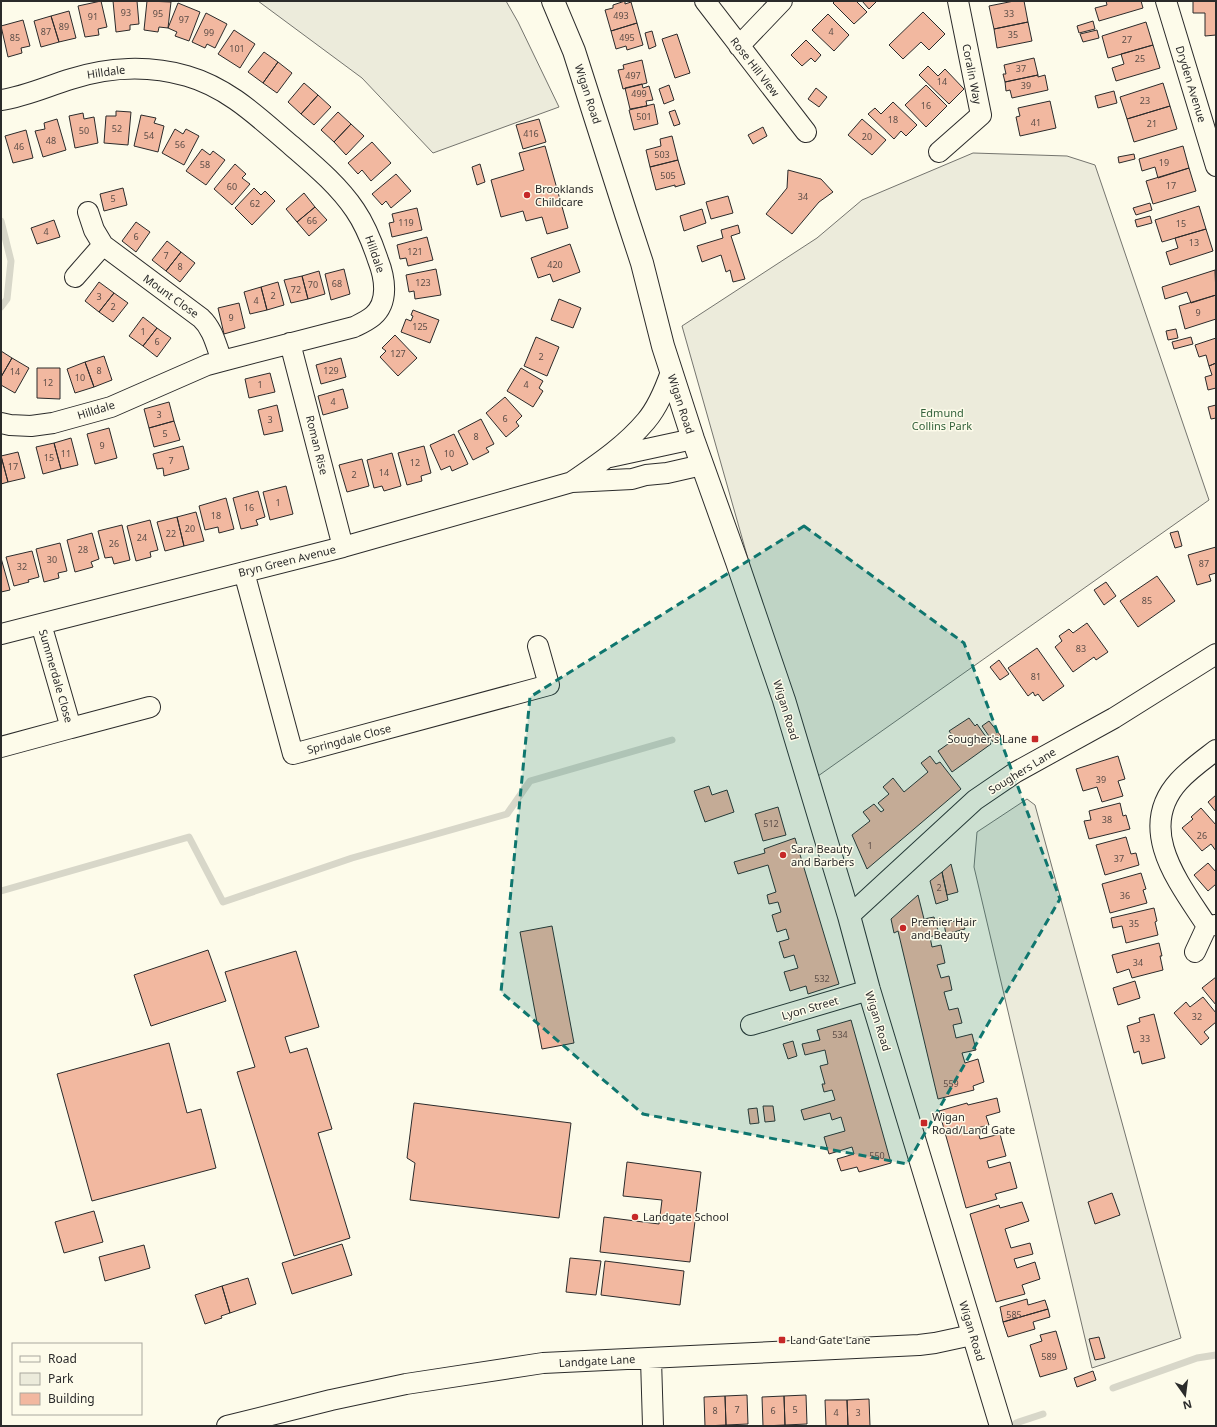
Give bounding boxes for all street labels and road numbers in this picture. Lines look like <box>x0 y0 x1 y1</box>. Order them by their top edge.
street label: Rose Hill View <box>727 34 784 100</box>
street label: Coralin Way <box>959 42 986 106</box>
street label: Dryden Avenue <box>1173 44 1210 124</box>
street label: Hilldale <box>86 61 126 82</box>
street label: Wigan Road <box>572 62 605 126</box>
street label: Hilldale <box>362 233 389 275</box>
street label: Mount Close <box>141 270 202 321</box>
street label: Wigan Road <box>665 372 698 436</box>
street label: Hilldale <box>75 397 117 422</box>
street label: Roman Rise <box>303 414 332 476</box>
street label: Bryn Green Avenue <box>237 541 337 580</box>
street label: Summerdale Close <box>36 627 77 724</box>
street label: Wigan Road <box>770 678 803 742</box>
street label: Springdale Close <box>305 720 393 757</box>
street label: Soughers Lane <box>985 744 1058 797</box>
street label: Wigan Road <box>862 989 895 1053</box>
street label: Lyon Street <box>780 992 840 1023</box>
street label: Wigan Road <box>956 1299 989 1363</box>
street label: Landgate Lane <box>558 1351 636 1370</box>

